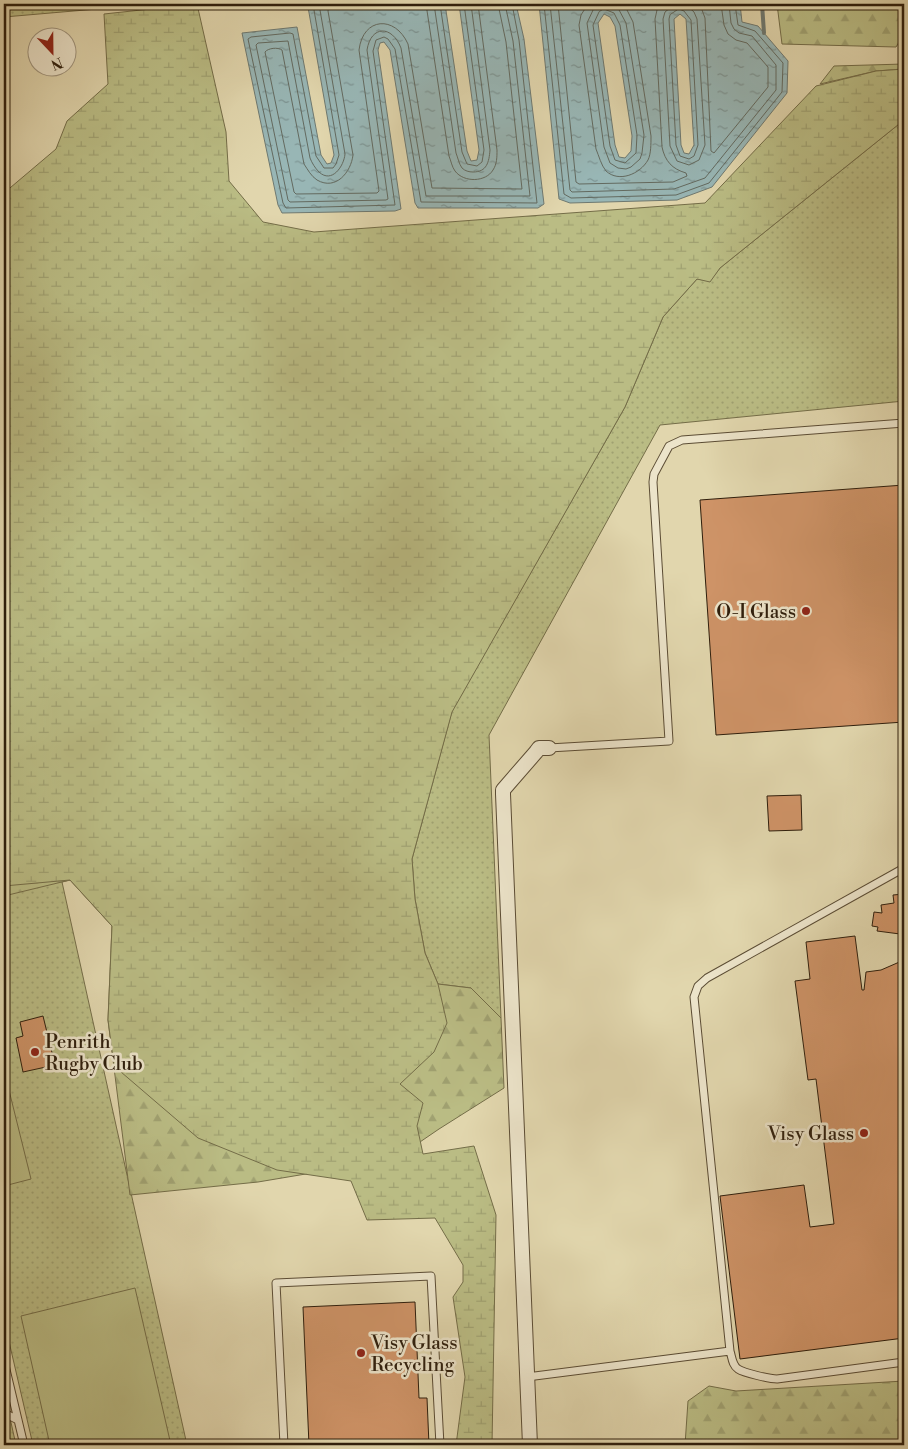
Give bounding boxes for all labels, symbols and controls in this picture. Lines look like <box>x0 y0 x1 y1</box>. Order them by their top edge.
north arrow <box>28 28 78 78</box>
text: N <box>48 53 65 74</box>
place label: O-I Glass <box>716 600 796 624</box>
marker: O-I Glass <box>800 605 812 617</box>
place label: Penrith Rugby Club <box>45 1030 143 1076</box>
marker: Penrith Rugby Club <box>29 1046 41 1058</box>
place label: Visy Glass <box>766 1122 854 1146</box>
marker: Visy Glass <box>858 1127 870 1139</box>
place label: Visy Glass Recycling <box>370 1331 458 1377</box>
marker: Visy Glass Recycling <box>355 1347 367 1359</box>

